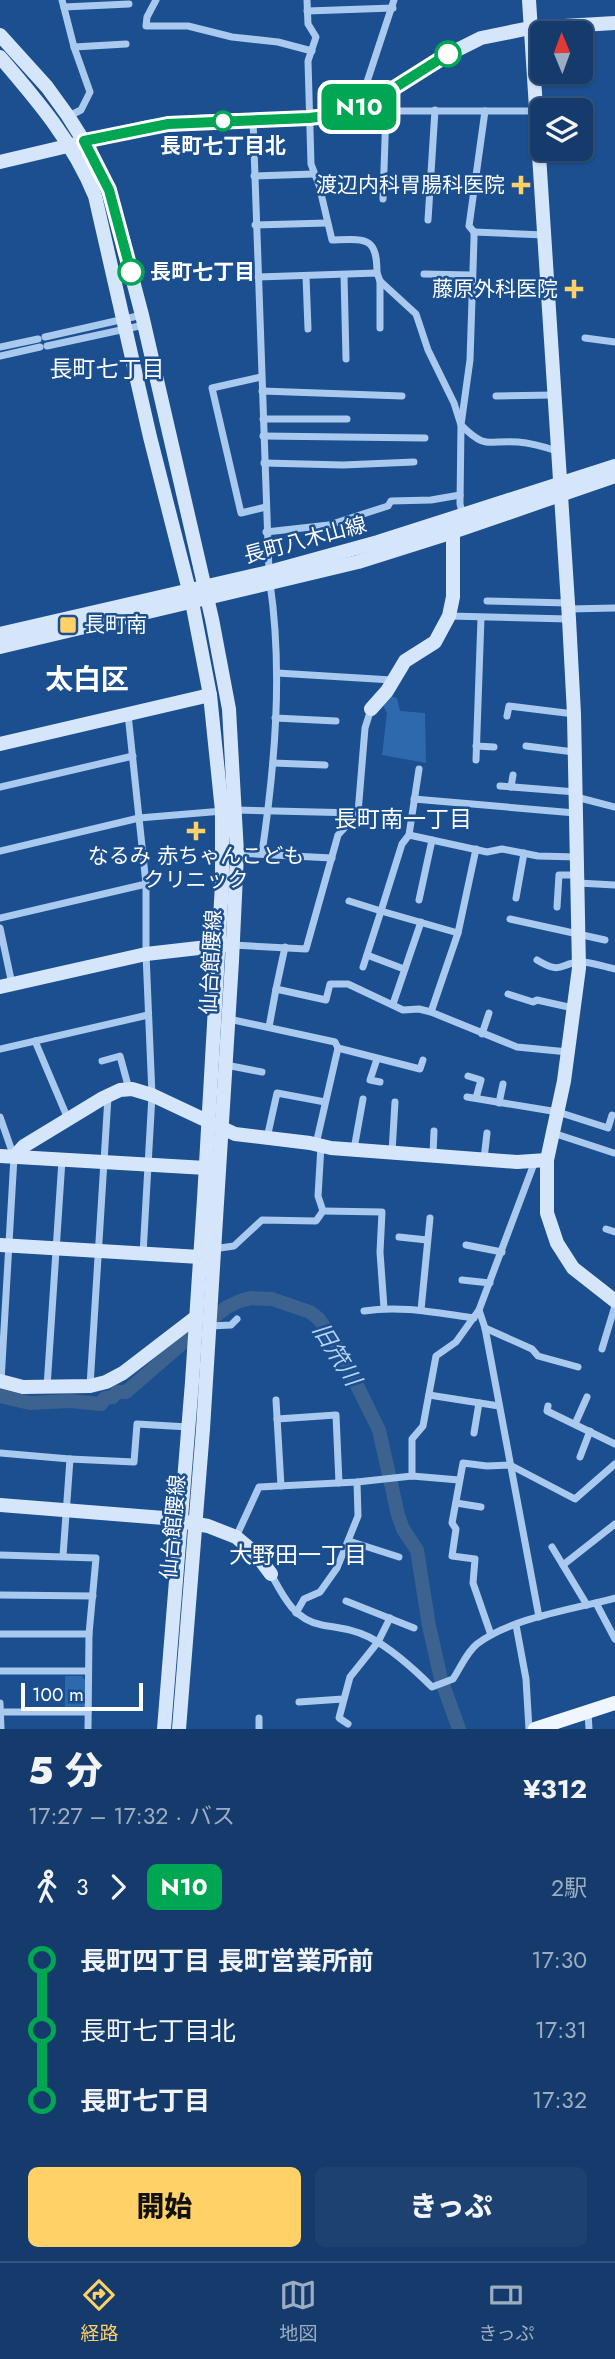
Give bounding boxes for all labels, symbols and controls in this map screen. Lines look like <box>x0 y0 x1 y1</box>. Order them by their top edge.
north arrow <box>530 21 593 84</box>
map controls <box>530 21 593 161</box>
unlabelled marker <box>435 41 461 67</box>
line badge: N10 <box>319 84 399 130</box>
text: N10 <box>335 89 383 124</box>
button: layers <box>530 98 593 161</box>
marker: 長町七丁目北 <box>213 111 233 131</box>
place label: 長町七丁目北 <box>160 131 286 161</box>
place label: 渡辺内科胃腸科医院 <box>316 170 505 200</box>
marker: 渡辺内科胃腸科医院 <box>511 175 531 195</box>
place label: 長町七丁目 <box>150 257 255 287</box>
marker: 長町七丁目 <box>118 259 144 285</box>
place label: 藤原外科医院 <box>432 274 558 304</box>
marker: 藤原外科医院 <box>564 279 584 299</box>
district label: 長町七丁目 <box>50 352 165 386</box>
street label: 長町八木山線 <box>240 509 370 571</box>
place label: 長町南 <box>84 610 147 640</box>
marker: 長町南 <box>58 615 78 635</box>
district label: 太白区 <box>45 659 129 700</box>
district label: 長町南一丁目 <box>334 802 472 836</box>
marker: なるみ 赤ちゃんこども クリニック <box>186 821 206 841</box>
place label: なるみ 赤ちゃんこども クリニック <box>88 841 304 895</box>
street label: 仙台館腰線 <box>193 909 229 1015</box>
water label: 旧笊川 <box>304 1316 371 1395</box>
street label: 仙台館腰線 <box>153 1473 193 1581</box>
district label: 大野田一丁目 <box>229 1538 367 1572</box>
scale bar <box>21 1680 144 1712</box>
text: 100 m <box>32 1681 84 1708</box>
text: 5 分 <box>28 1743 103 1798</box>
text: ¥312 <box>523 1770 587 1808</box>
text: 17:27 – 17:32 · バス <box>28 1799 235 1833</box>
icon: walk <box>28 1868 66 1906</box>
icon: forward <box>99 1868 137 1906</box>
text: N10 <box>161 1869 208 1904</box>
text: 3 <box>76 1870 89 1904</box>
text: 2駅 <box>551 1871 587 1905</box>
text: 長町四丁目 長町営業所前 <box>80 1942 374 1980</box>
text: 17:30 <box>531 1943 587 1977</box>
text: 長町七丁目北 <box>80 2012 236 2050</box>
text: 17:31 <box>535 2013 587 2047</box>
text: 長町七丁目 <box>80 2082 210 2120</box>
text: 17:32 <box>532 2083 587 2117</box>
button: 開始 <box>28 2167 301 2247</box>
button: きっぷ <box>315 2167 587 2247</box>
tab: 経路 <box>80 2276 118 2347</box>
tab: 地図 <box>279 2276 317 2347</box>
tab: きっぷ <box>478 2276 535 2347</box>

